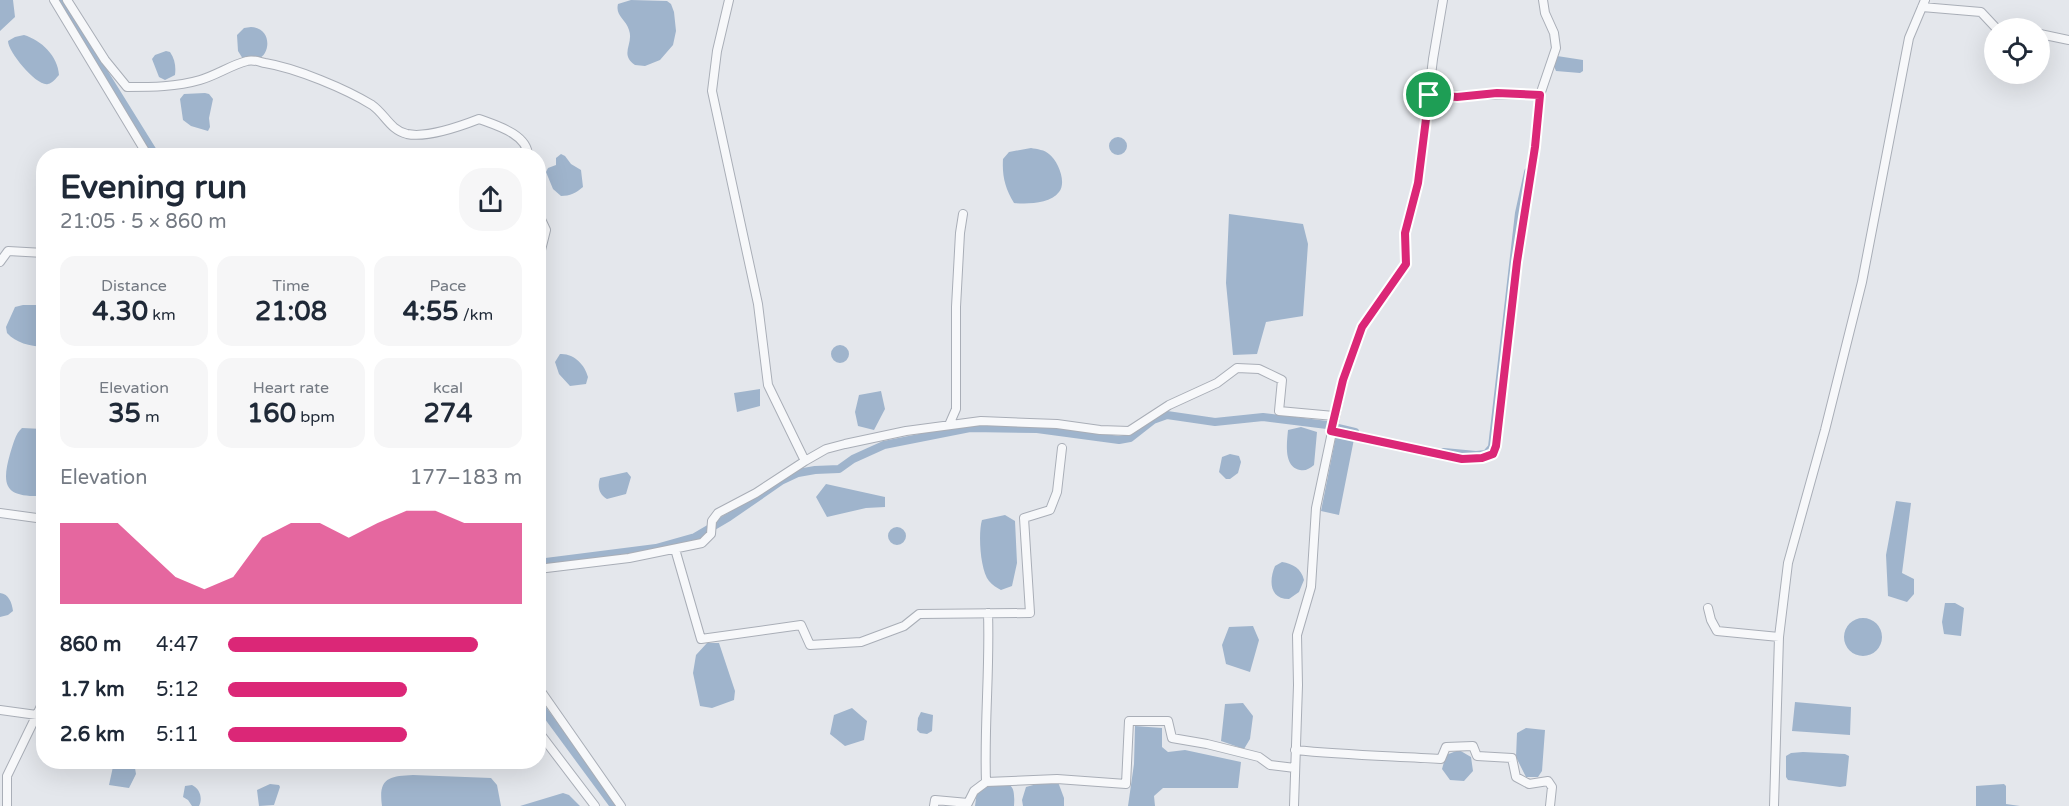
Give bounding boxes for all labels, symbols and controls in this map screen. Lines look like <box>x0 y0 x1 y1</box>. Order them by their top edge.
map controls <box>1984 18 2050 84</box>
button: locate <box>1984 18 2050 84</box>
pin <box>1403 69 1454 120</box>
icon: arrive <box>1412 78 1445 111</box>
text: Evening run <box>60 168 247 207</box>
button: share <box>459 168 522 231</box>
text: 21:05 · 5 × 860 m <box>60 210 227 234</box>
text: Distance <box>101 276 167 296</box>
text: Time <box>272 276 310 296</box>
text: Pace <box>430 276 466 296</box>
text: 4.30 <box>92 296 148 327</box>
text: 21:08 <box>255 296 327 327</box>
text: 4:55 <box>403 296 459 327</box>
text: km <box>148 305 176 325</box>
text: /km <box>459 305 493 325</box>
text: Elevation <box>99 378 169 398</box>
text: Heart rate <box>253 378 329 398</box>
text: kcal <box>433 378 463 398</box>
text: 35 <box>108 398 141 429</box>
text: 160 <box>247 398 296 429</box>
text: 274 <box>424 398 472 429</box>
text: m <box>141 407 160 427</box>
text: bpm <box>296 407 335 427</box>
text: Elevation <box>60 466 147 490</box>
text: 177–183 m <box>410 466 522 490</box>
text: 860 m <box>60 633 121 657</box>
text: 4:47 <box>156 633 199 657</box>
text: 1.7 km <box>60 678 125 702</box>
text: 5:12 <box>156 678 199 702</box>
text: 2.6 km <box>60 723 125 747</box>
text: 5:11 <box>156 723 199 747</box>

